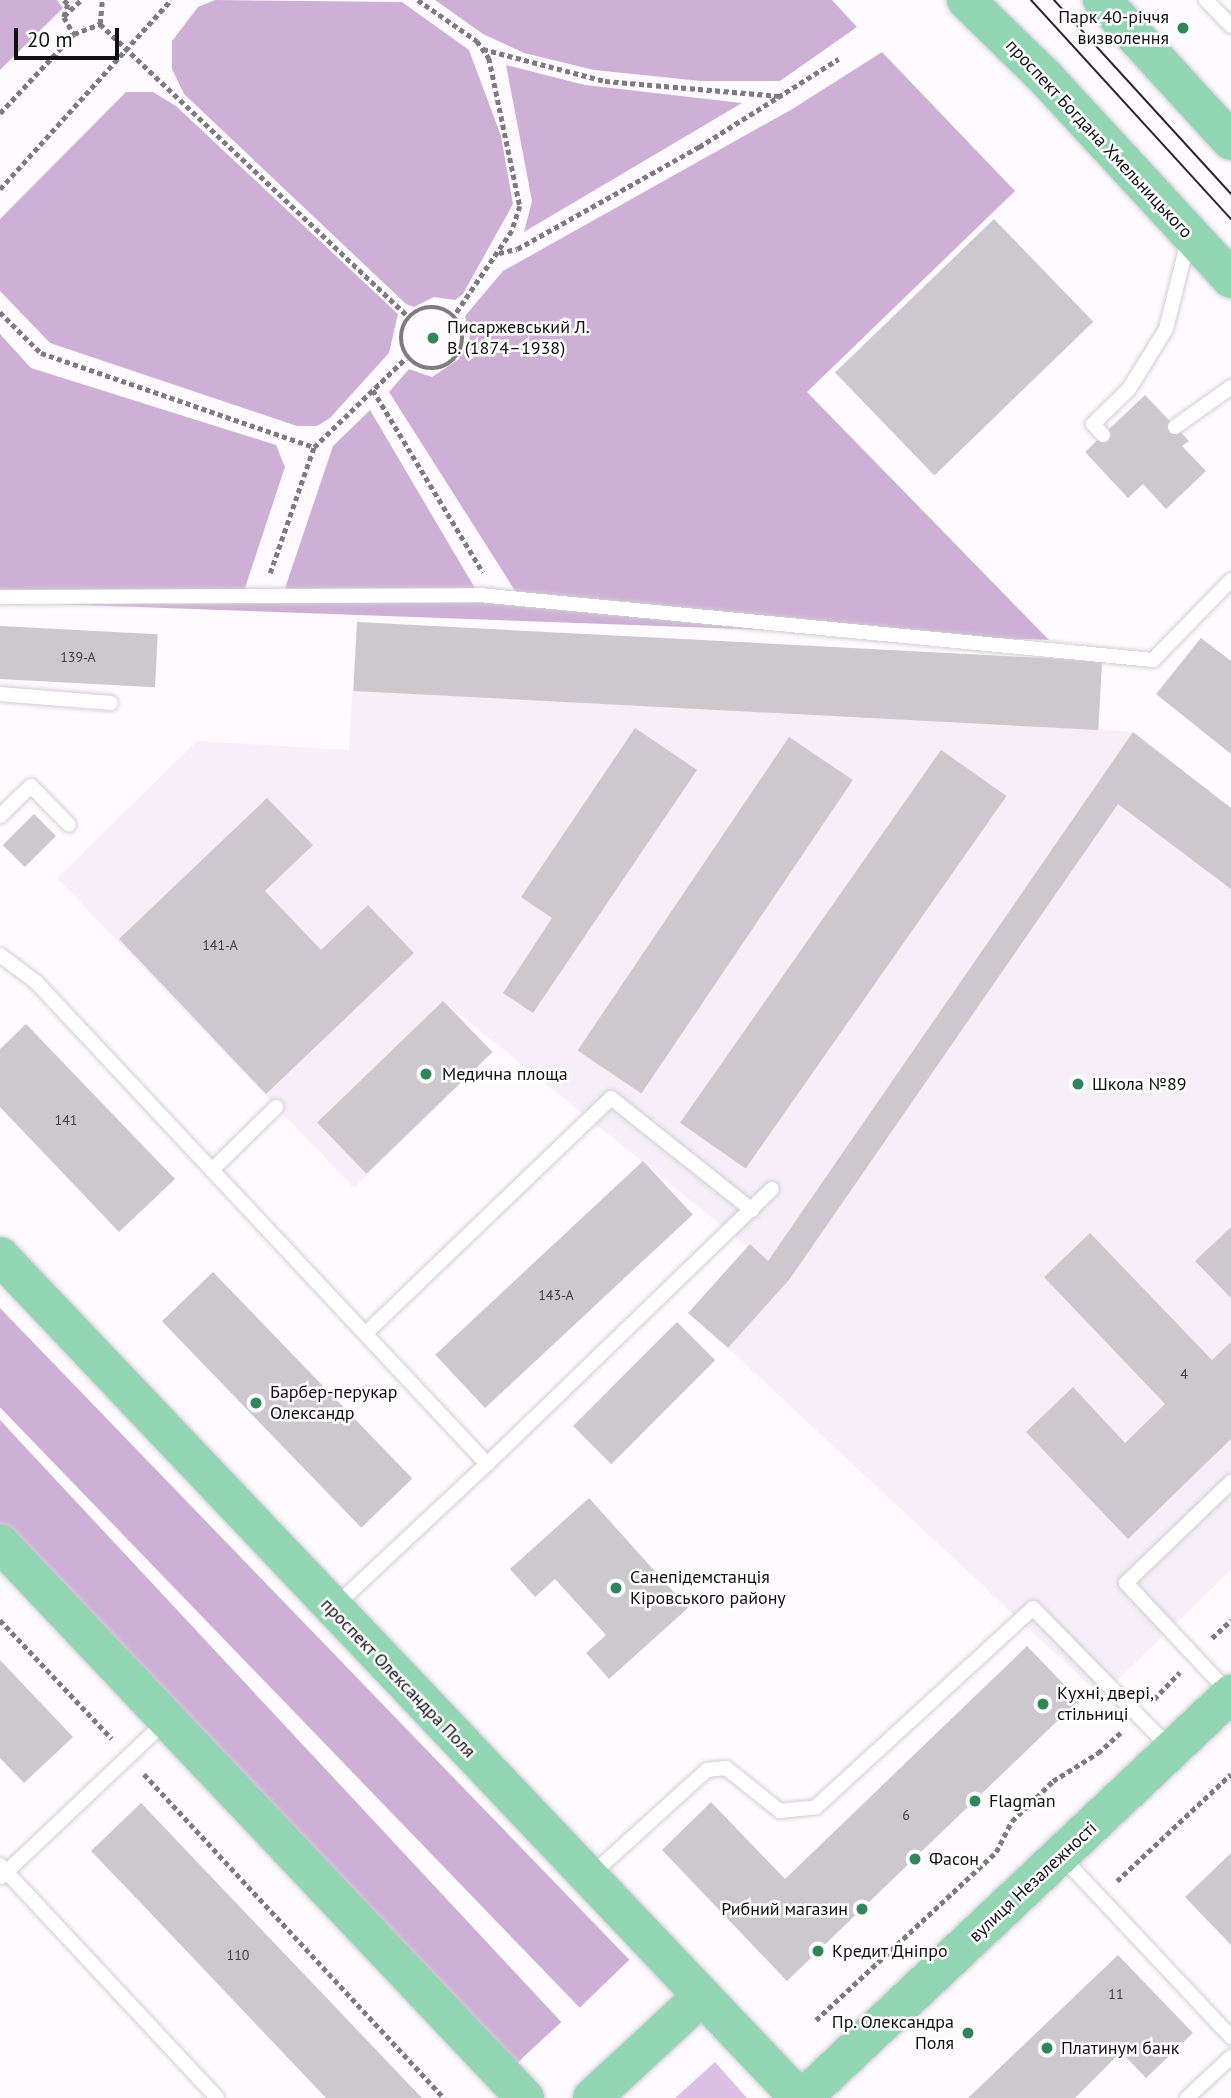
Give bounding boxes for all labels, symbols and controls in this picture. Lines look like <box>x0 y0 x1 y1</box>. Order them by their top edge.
place label: Парк 40-річчя визволення <box>1058 7 1169 50</box>
scale bar <box>18 14 122 58</box>
marker: Парк 40-річчя визволення <box>1175 20 1191 36</box>
text: 20 m <box>27 26 73 53</box>
street label: проспект Богдана Хмельницького <box>1001 35 1197 243</box>
place label: Писаржевський Л. В. (1874–1938) <box>447 317 590 360</box>
marker: Писаржевський Л. В. (1874–1938) <box>425 330 441 346</box>
house number: 139-А <box>60 649 96 665</box>
house number: 141-А <box>202 937 238 953</box>
place label: Медична площа <box>442 1063 568 1085</box>
marker: Медична площа <box>416 1064 436 1084</box>
place label: Школа №89 <box>1092 1073 1187 1095</box>
marker: Школа №89 <box>1070 1076 1086 1092</box>
house number: 141 <box>55 1112 77 1128</box>
house number: 143-А <box>538 1287 574 1303</box>
house number: 4 <box>1180 1366 1188 1382</box>
place label: Барбер-перукар Олександр <box>270 1382 398 1424</box>
marker: Барбер-перукар Олександр <box>248 1395 264 1411</box>
place label: Санепідемстанція Кіровського району <box>630 1567 786 1610</box>
marker: Санепідемстанція Кіровського району <box>608 1580 624 1596</box>
street label: проспект Олександра Поля <box>316 1594 480 1762</box>
place label: Кухні, двері, стільниці <box>1057 1683 1155 1726</box>
marker: Кухні, двері, стільниці <box>1035 1696 1051 1712</box>
place label: Flagman <box>989 1790 1056 1812</box>
marker: Flagman <box>967 1793 983 1809</box>
house number: 6 <box>902 1807 910 1823</box>
street label: вулиця Незалежності <box>965 1817 1101 1947</box>
place label: Фасон <box>929 1848 979 1870</box>
marker: Фасон <box>907 1851 923 1867</box>
place label: Рибний магазин <box>721 1898 848 1920</box>
marker: Рибний магазин <box>854 1901 870 1917</box>
place label: Кредит Дніпро <box>832 1940 949 1962</box>
marker: Кредит Дніпро <box>810 1943 826 1959</box>
house number: 110 <box>227 1947 249 1963</box>
house number: 11 <box>1108 1986 1124 2002</box>
place label: Пр. Олександра Поля <box>830 2012 954 2054</box>
marker: Пр. Олександра Поля <box>960 2025 976 2041</box>
place label: Платинум банк <box>1061 2037 1179 2059</box>
marker: Платинум банк <box>1039 2040 1055 2056</box>

